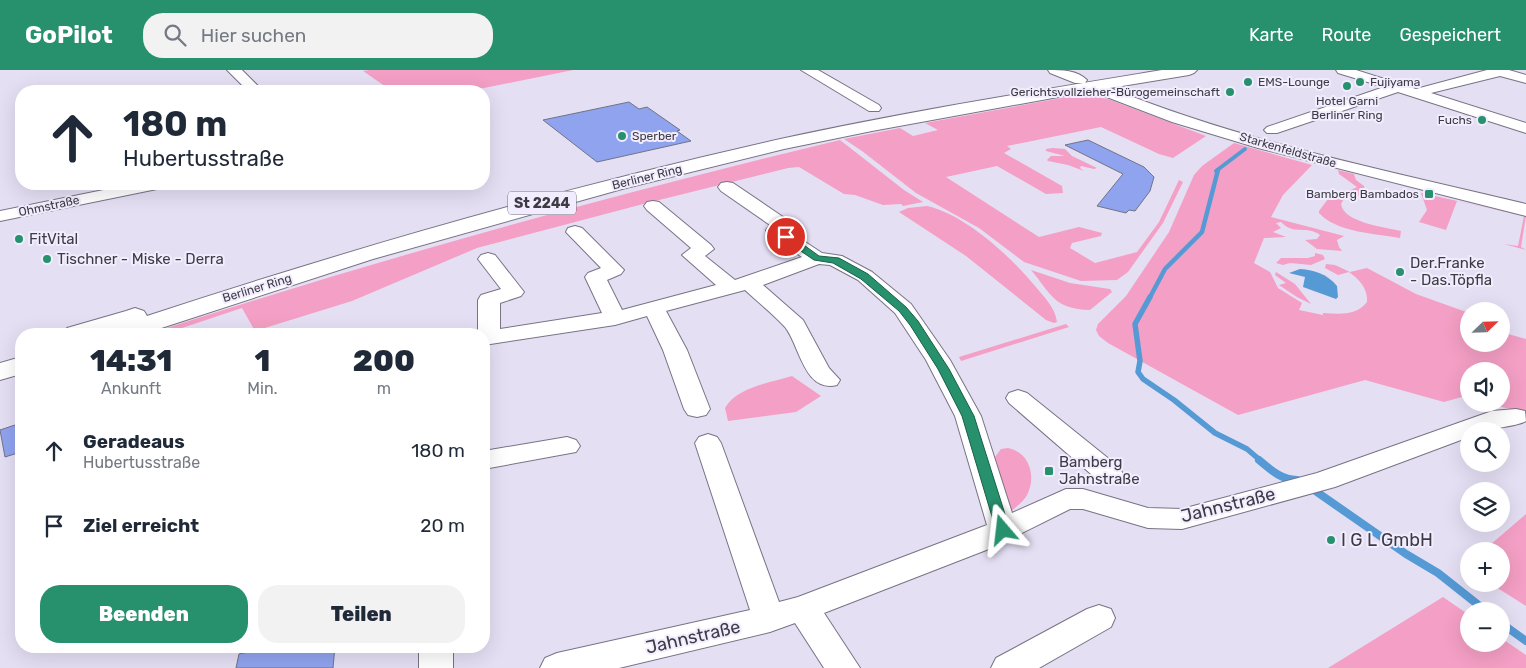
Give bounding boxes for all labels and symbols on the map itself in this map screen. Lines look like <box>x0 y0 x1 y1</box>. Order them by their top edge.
place label: EMS-Lounge <box>1258 75 1330 89</box>
place label: Fujiyama <box>1370 75 1420 89</box>
marker: EMS-Lounge <box>1242 76 1254 88</box>
marker: Fujiyama <box>1354 76 1366 88</box>
marker: Hotel Garni Berliner Ring <box>1341 80 1353 92</box>
place label: Gerichtsvollzieher-Bürogemeinschaft <box>1011 85 1220 99</box>
marker: Gerichtsvollzieher-Bürogemeinschaft <box>1224 86 1236 98</box>
place label: Hotel Garni Berliner Ring <box>1311 94 1383 122</box>
place label: Fuchs <box>1438 113 1472 127</box>
marker: Fuchs <box>1476 114 1488 126</box>
place label: Sperber <box>632 129 677 143</box>
street label: Starkenfeldstraße <box>1238 129 1338 171</box>
marker: Sperber <box>616 130 628 142</box>
street label: Berliner Ring <box>611 162 683 192</box>
place label: Bamberg Bambados <box>1306 187 1419 201</box>
marker: Bamberg Bambados <box>1423 188 1435 200</box>
road number: St 2244 <box>508 192 576 214</box>
street label: Ohmstraße <box>17 193 81 219</box>
pin <box>765 216 807 258</box>
place label: FitVital <box>29 230 78 248</box>
marker: FitVital <box>13 233 25 245</box>
place label: Tischner - Miske - Derra <box>57 250 224 268</box>
marker: Tischner - Miske - Derra <box>41 253 53 265</box>
place label: Der.Franke - Das.Töpfla <box>1410 254 1492 289</box>
marker: Der.Franke - Das.Töpfla <box>1394 266 1406 278</box>
street label: Berliner Ring <box>221 271 293 305</box>
north arrow <box>1460 302 1510 352</box>
place label: Bamberg Jahnstraße <box>1059 453 1140 488</box>
marker: Bamberg Jahnstraße <box>1043 465 1055 477</box>
street label: Jahnstraße <box>1178 483 1278 527</box>
position arrow <box>976 503 1028 555</box>
place label: I G L GmbH <box>1341 529 1433 551</box>
marker: I G L GmbH <box>1325 534 1337 546</box>
street label: Jahnstraße <box>643 615 743 659</box>

